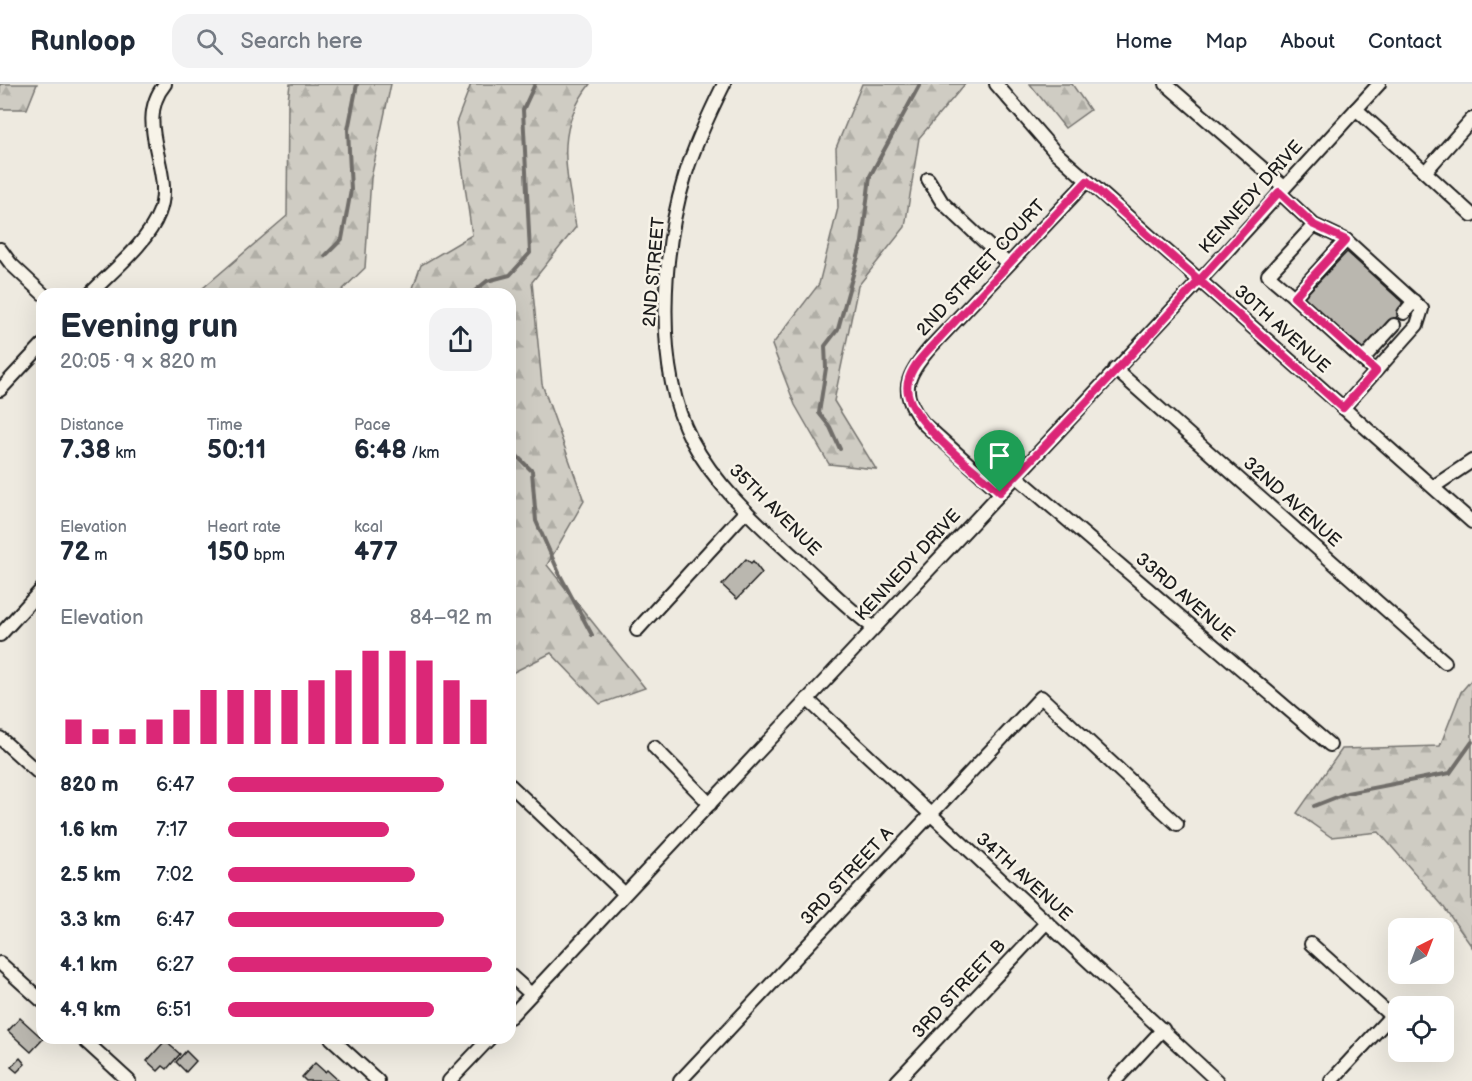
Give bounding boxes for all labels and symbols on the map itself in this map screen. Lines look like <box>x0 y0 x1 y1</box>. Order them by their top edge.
street label: KENNEDY DRIVE <box>1195 136 1307 258</box>
street label: 2ND STREET COURT <box>912 195 1050 340</box>
street label: 2ND STREET <box>639 216 669 328</box>
street label: 30TH AVENUE <box>1230 281 1334 378</box>
pin <box>974 430 1025 492</box>
street label: 32ND AVENUE <box>1239 453 1345 551</box>
street label: 35TH AVENUE <box>725 460 825 560</box>
street label: KENNEDY DRIVE <box>851 505 965 625</box>
street label: 33RD AVENUE <box>1131 548 1239 646</box>
street label: 3RD STREET A <box>796 823 898 929</box>
street label: 34TH AVENUE <box>972 828 1076 926</box>
north arrow <box>1388 918 1454 984</box>
street label: 3RD STREET B <box>908 935 1010 1043</box>

